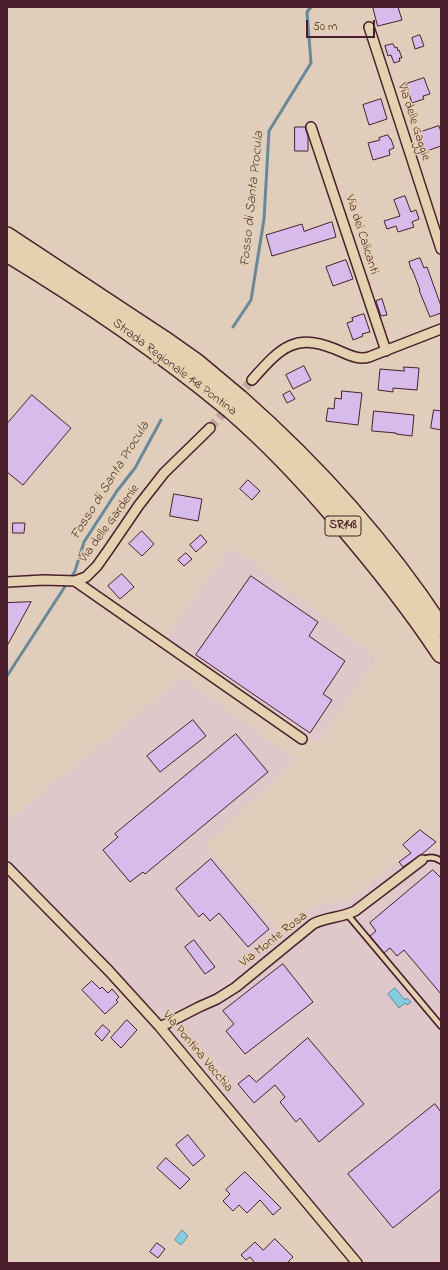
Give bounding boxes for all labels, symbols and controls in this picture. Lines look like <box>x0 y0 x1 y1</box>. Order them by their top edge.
scale bar <box>308 12 377 38</box>
text: 50 m <box>313 18 337 36</box>
street label: Via delle Gaggie <box>393 81 433 163</box>
water label: Fosso di Santa Procula <box>238 130 268 268</box>
street label: Via dei Calicanti <box>341 193 381 277</box>
street label: Strada Regionale 148 Pontina <box>109 316 239 420</box>
water label: Fosso di Santa Procula <box>68 419 154 543</box>
street label: Via delle Gardenie <box>76 482 144 566</box>
road number: SR148 <box>325 516 361 536</box>
street label: Via Monte Rosa <box>237 909 311 971</box>
street label: Via Pontina Vecchia <box>158 1008 236 1096</box>

